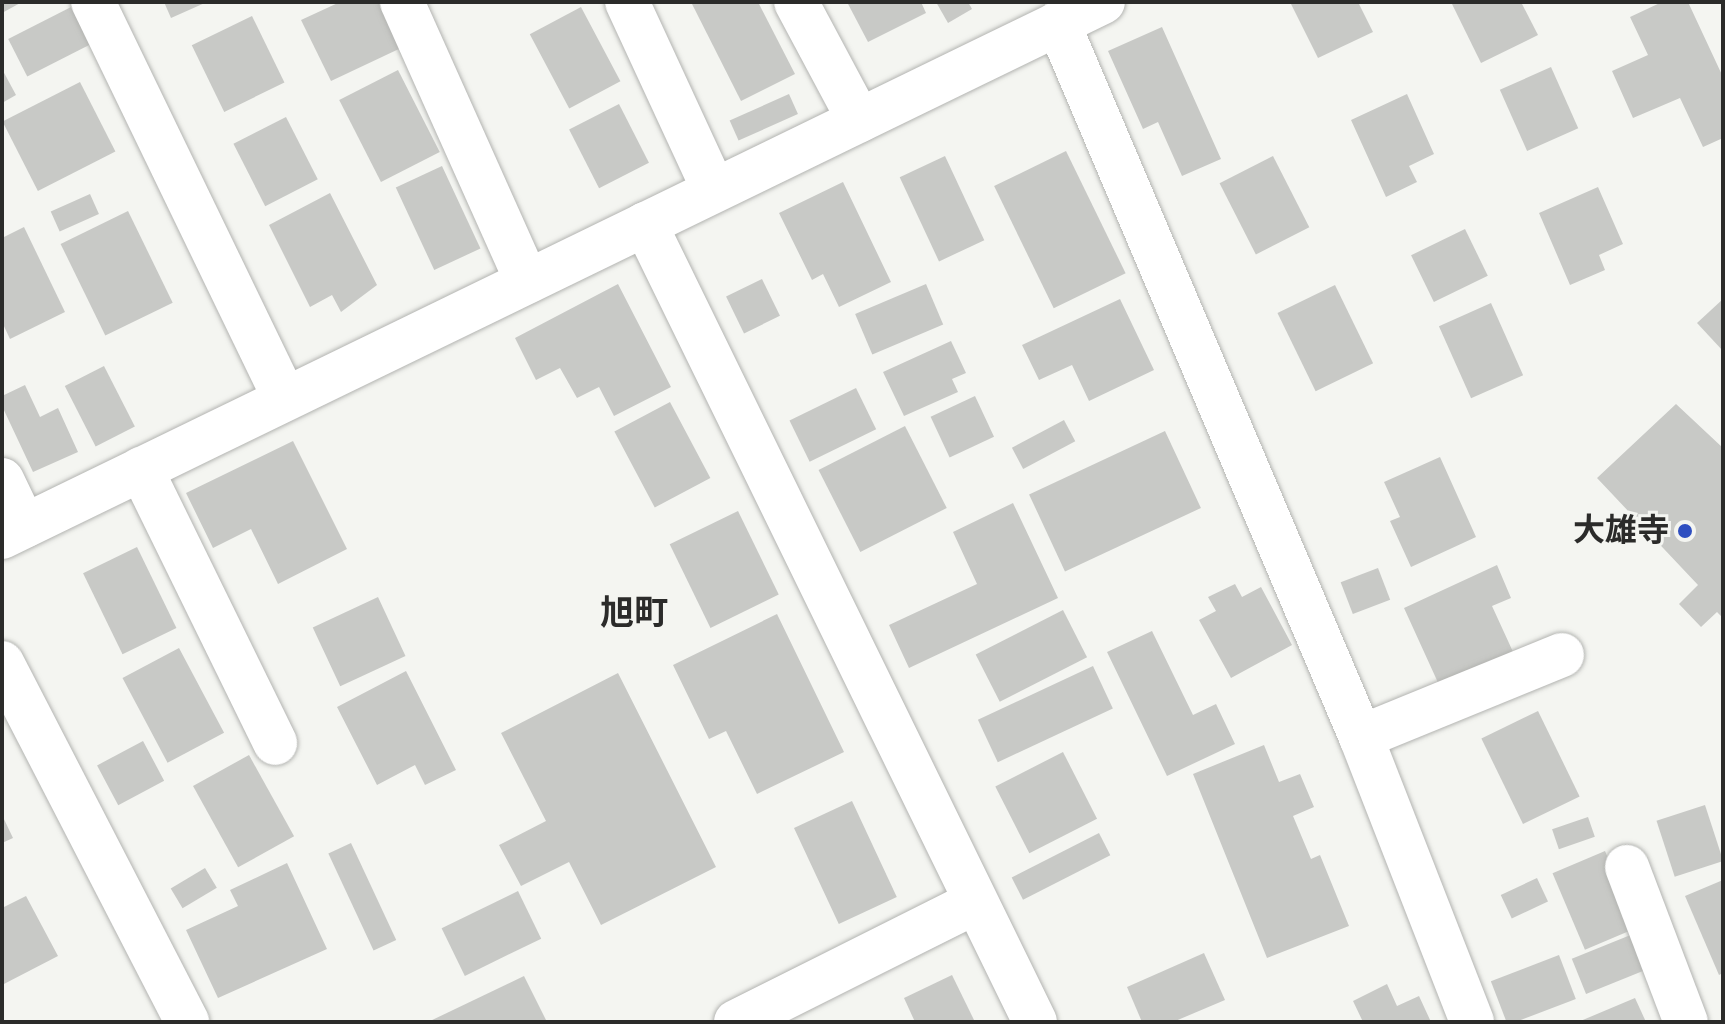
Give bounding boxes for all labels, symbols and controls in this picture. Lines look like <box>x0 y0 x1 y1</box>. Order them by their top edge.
place label: 大雄寺 <box>1573 512 1669 550</box>
marker: 大雄寺 <box>1676 522 1694 540</box>
district label: 旭町 <box>600 595 668 635</box>

